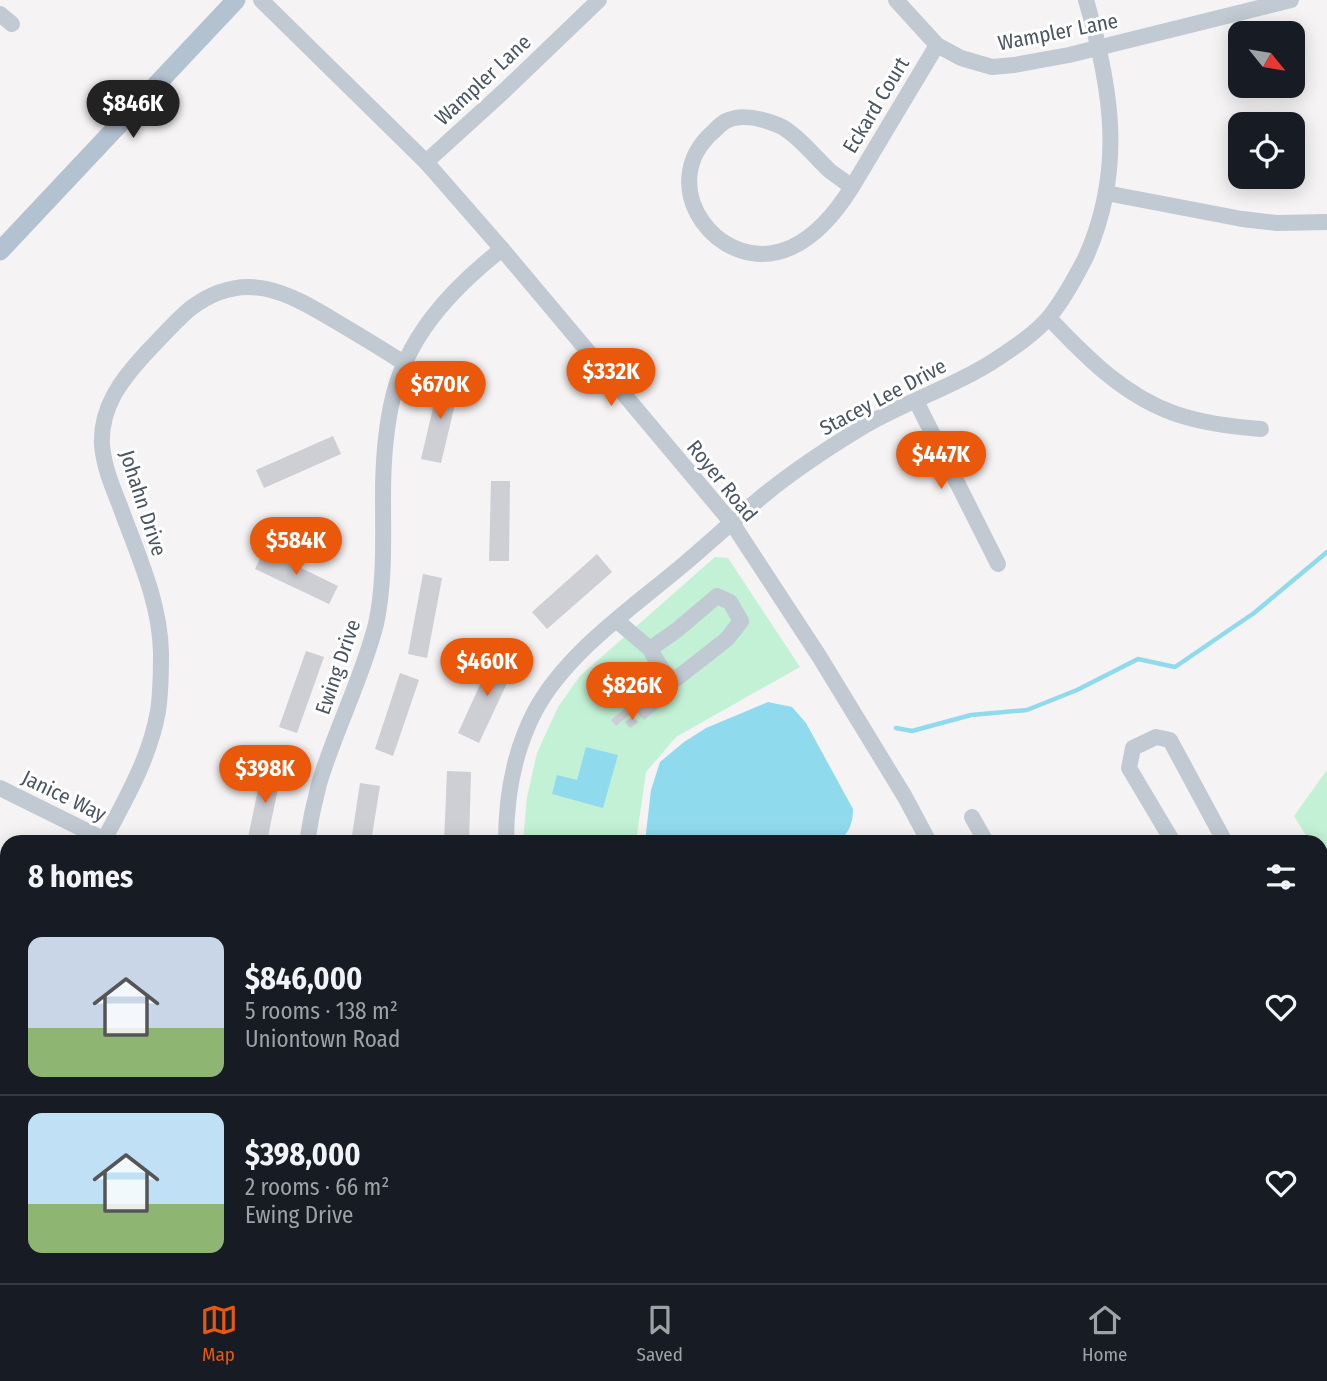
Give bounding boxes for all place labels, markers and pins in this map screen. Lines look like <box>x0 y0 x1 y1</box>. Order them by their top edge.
pin: $846K <box>84 80 182 140</box>
pin: $332K <box>562 348 660 408</box>
pin: $670K <box>391 362 489 421</box>
pin: $447K <box>892 432 990 491</box>
pin: $584K <box>247 518 345 577</box>
pin: $460K <box>438 638 536 698</box>
pin: $826K <box>583 662 681 722</box>
pin: $398K <box>216 746 314 805</box>

